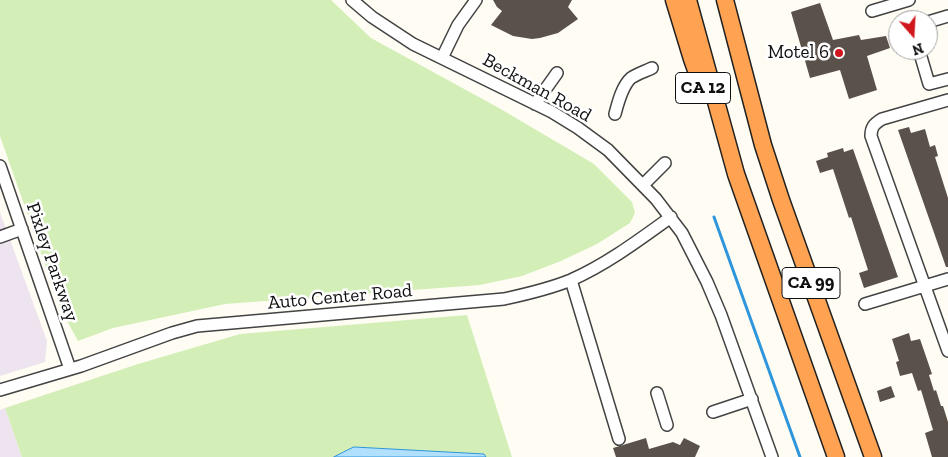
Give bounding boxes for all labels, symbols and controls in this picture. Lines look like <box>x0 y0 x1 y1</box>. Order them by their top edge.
north arrow <box>888 10 938 60</box>
text: N <box>910 39 926 58</box>
place label: Motel 6 <box>767 42 829 64</box>
marker: Motel 6 <box>833 47 845 59</box>
street label: Beckman Road <box>479 49 595 127</box>
road number: CA 12 <box>676 73 730 104</box>
street label: Pixley Parkway <box>21 199 83 325</box>
road number: CA 99 <box>782 268 840 298</box>
street label: Auto Center Road <box>267 279 413 315</box>

